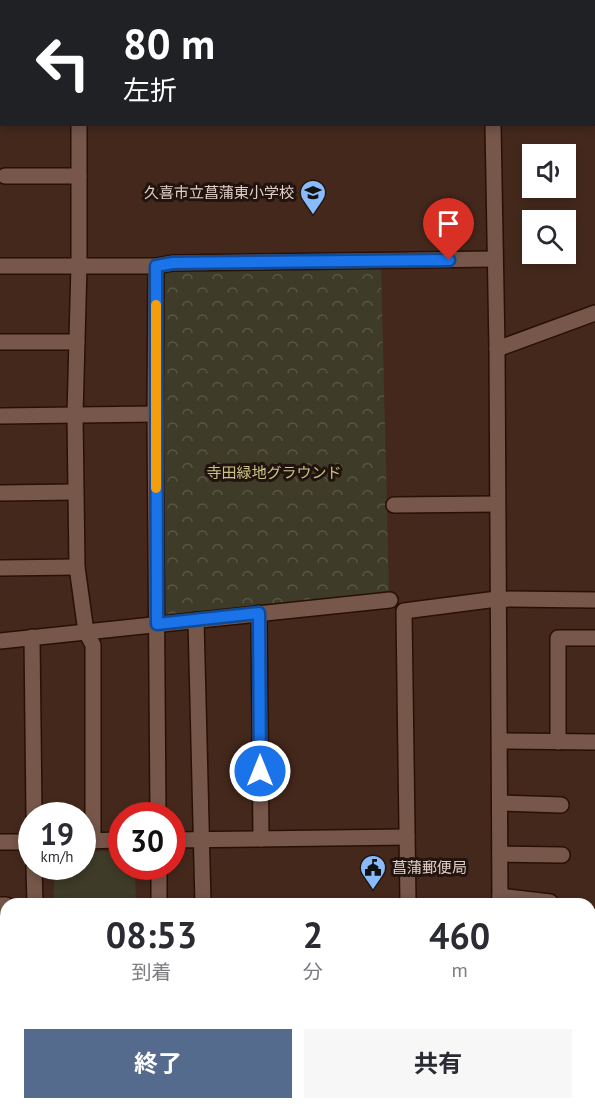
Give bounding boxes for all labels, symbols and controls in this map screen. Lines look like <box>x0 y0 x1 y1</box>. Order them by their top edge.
text: 80 m <box>123 16 215 71</box>
icon: left <box>24 24 102 102</box>
text: 左折 <box>123 73 177 107</box>
map controls <box>522 144 576 264</box>
button: sound <box>522 144 576 198</box>
school or university icon: 久喜市立菖蒲東小学校 <box>298 178 328 216</box>
place label: 久喜市立菖蒲東小学校 <box>144 183 294 202</box>
pin <box>423 198 474 260</box>
icon: arrive <box>432 207 465 240</box>
button: search <box>522 210 576 264</box>
park label: 寺田緑地グラウンド <box>206 463 342 482</box>
position arrow <box>228 739 292 803</box>
speed limit sign: 30 <box>108 802 186 880</box>
text: 19 <box>40 814 74 853</box>
text: km/h <box>41 847 73 866</box>
public building icon: 菖蒲郵便局 <box>358 853 388 891</box>
place label: 菖蒲郵便局 <box>392 858 467 877</box>
text: 08:53 <box>106 911 197 958</box>
text: 2 <box>303 911 323 958</box>
text: 460 <box>429 912 490 959</box>
text: m <box>451 957 468 983</box>
text: 到着 <box>131 959 171 985</box>
text: 分 <box>303 959 323 985</box>
button: 終了 <box>24 1029 292 1098</box>
button: 共有 <box>304 1029 572 1098</box>

